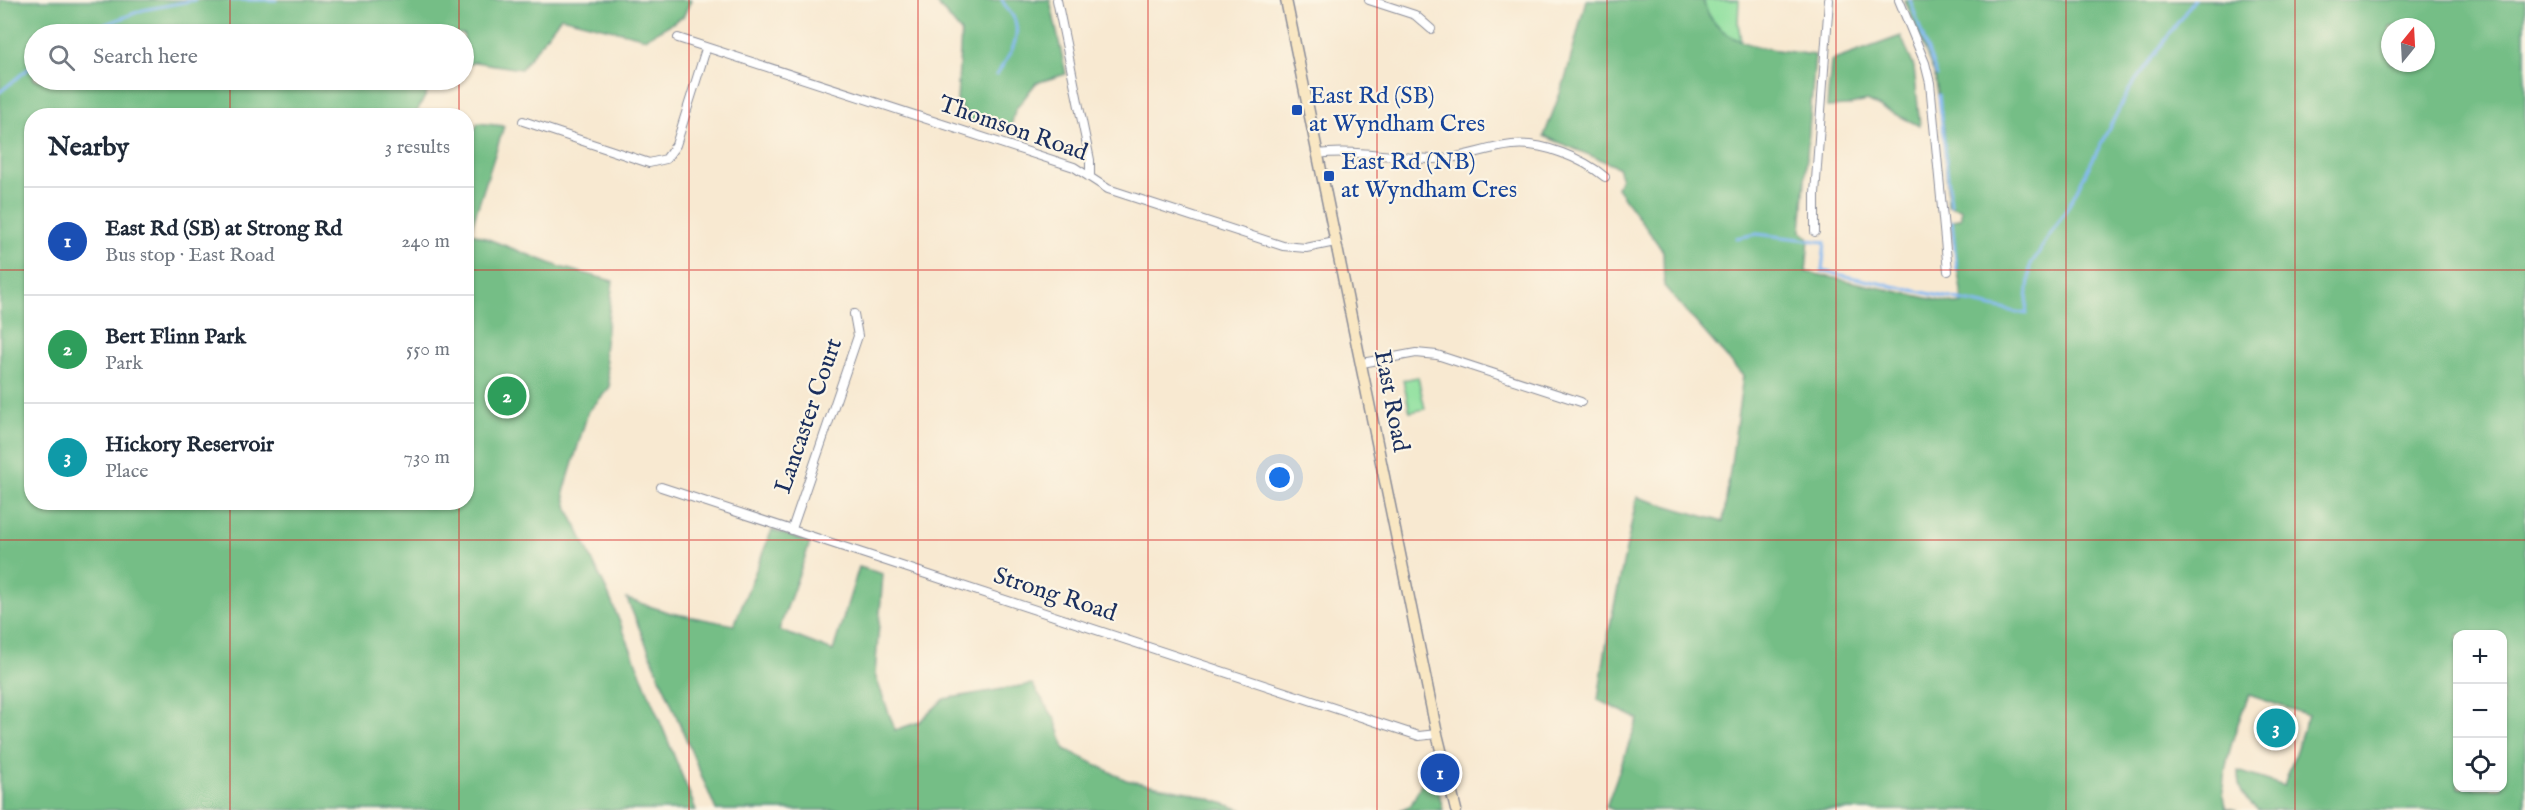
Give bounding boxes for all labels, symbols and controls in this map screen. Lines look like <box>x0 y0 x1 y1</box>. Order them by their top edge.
north arrow <box>2381 18 2435 72</box>
search box <box>24 24 474 90</box>
icon: search <box>45 41 78 74</box>
text: Search here <box>93 43 198 71</box>
place label: East Rd (SB) at Wyndham Cres <box>1309 81 1485 140</box>
street label: Thomson Road <box>935 89 1092 169</box>
marker: East Rd (SB) at Wyndham Cres <box>1290 103 1304 117</box>
text: Nearby <box>48 131 129 164</box>
text: 3 results <box>385 135 450 160</box>
place label: East Rd (NB) at Wyndham Cres <box>1341 147 1517 206</box>
marker: East Rd (NB) at Wyndham Cres <box>1322 169 1336 183</box>
text: East Rd (SB) at Strong Rd <box>105 215 342 243</box>
text: 1 <box>64 229 71 254</box>
text: 240 m <box>401 229 450 254</box>
text: Bus stop · East Road <box>105 243 275 268</box>
text: Bert Flinn Park <box>105 323 246 351</box>
street label: Lancaster Court <box>768 334 850 498</box>
text: 2 <box>63 337 72 362</box>
text: 550 m <box>406 337 450 362</box>
street label: East Road <box>1366 347 1416 455</box>
text: Park <box>105 351 143 376</box>
pin: 2 <box>488 374 526 418</box>
text: Hickory Reservoir <box>105 431 274 459</box>
text: 3 <box>64 445 71 470</box>
text: 730 m <box>404 445 450 470</box>
text: Place <box>105 459 148 484</box>
your location <box>1265 463 1294 492</box>
street label: Strong Road <box>990 561 1121 630</box>
map controls <box>2453 630 2507 792</box>
button: + <box>2453 630 2507 684</box>
button: − <box>2453 684 2507 738</box>
pin: 3 <box>2256 706 2296 750</box>
button: locate <box>2453 738 2507 792</box>
pin: 1 <box>1420 750 1460 796</box>

